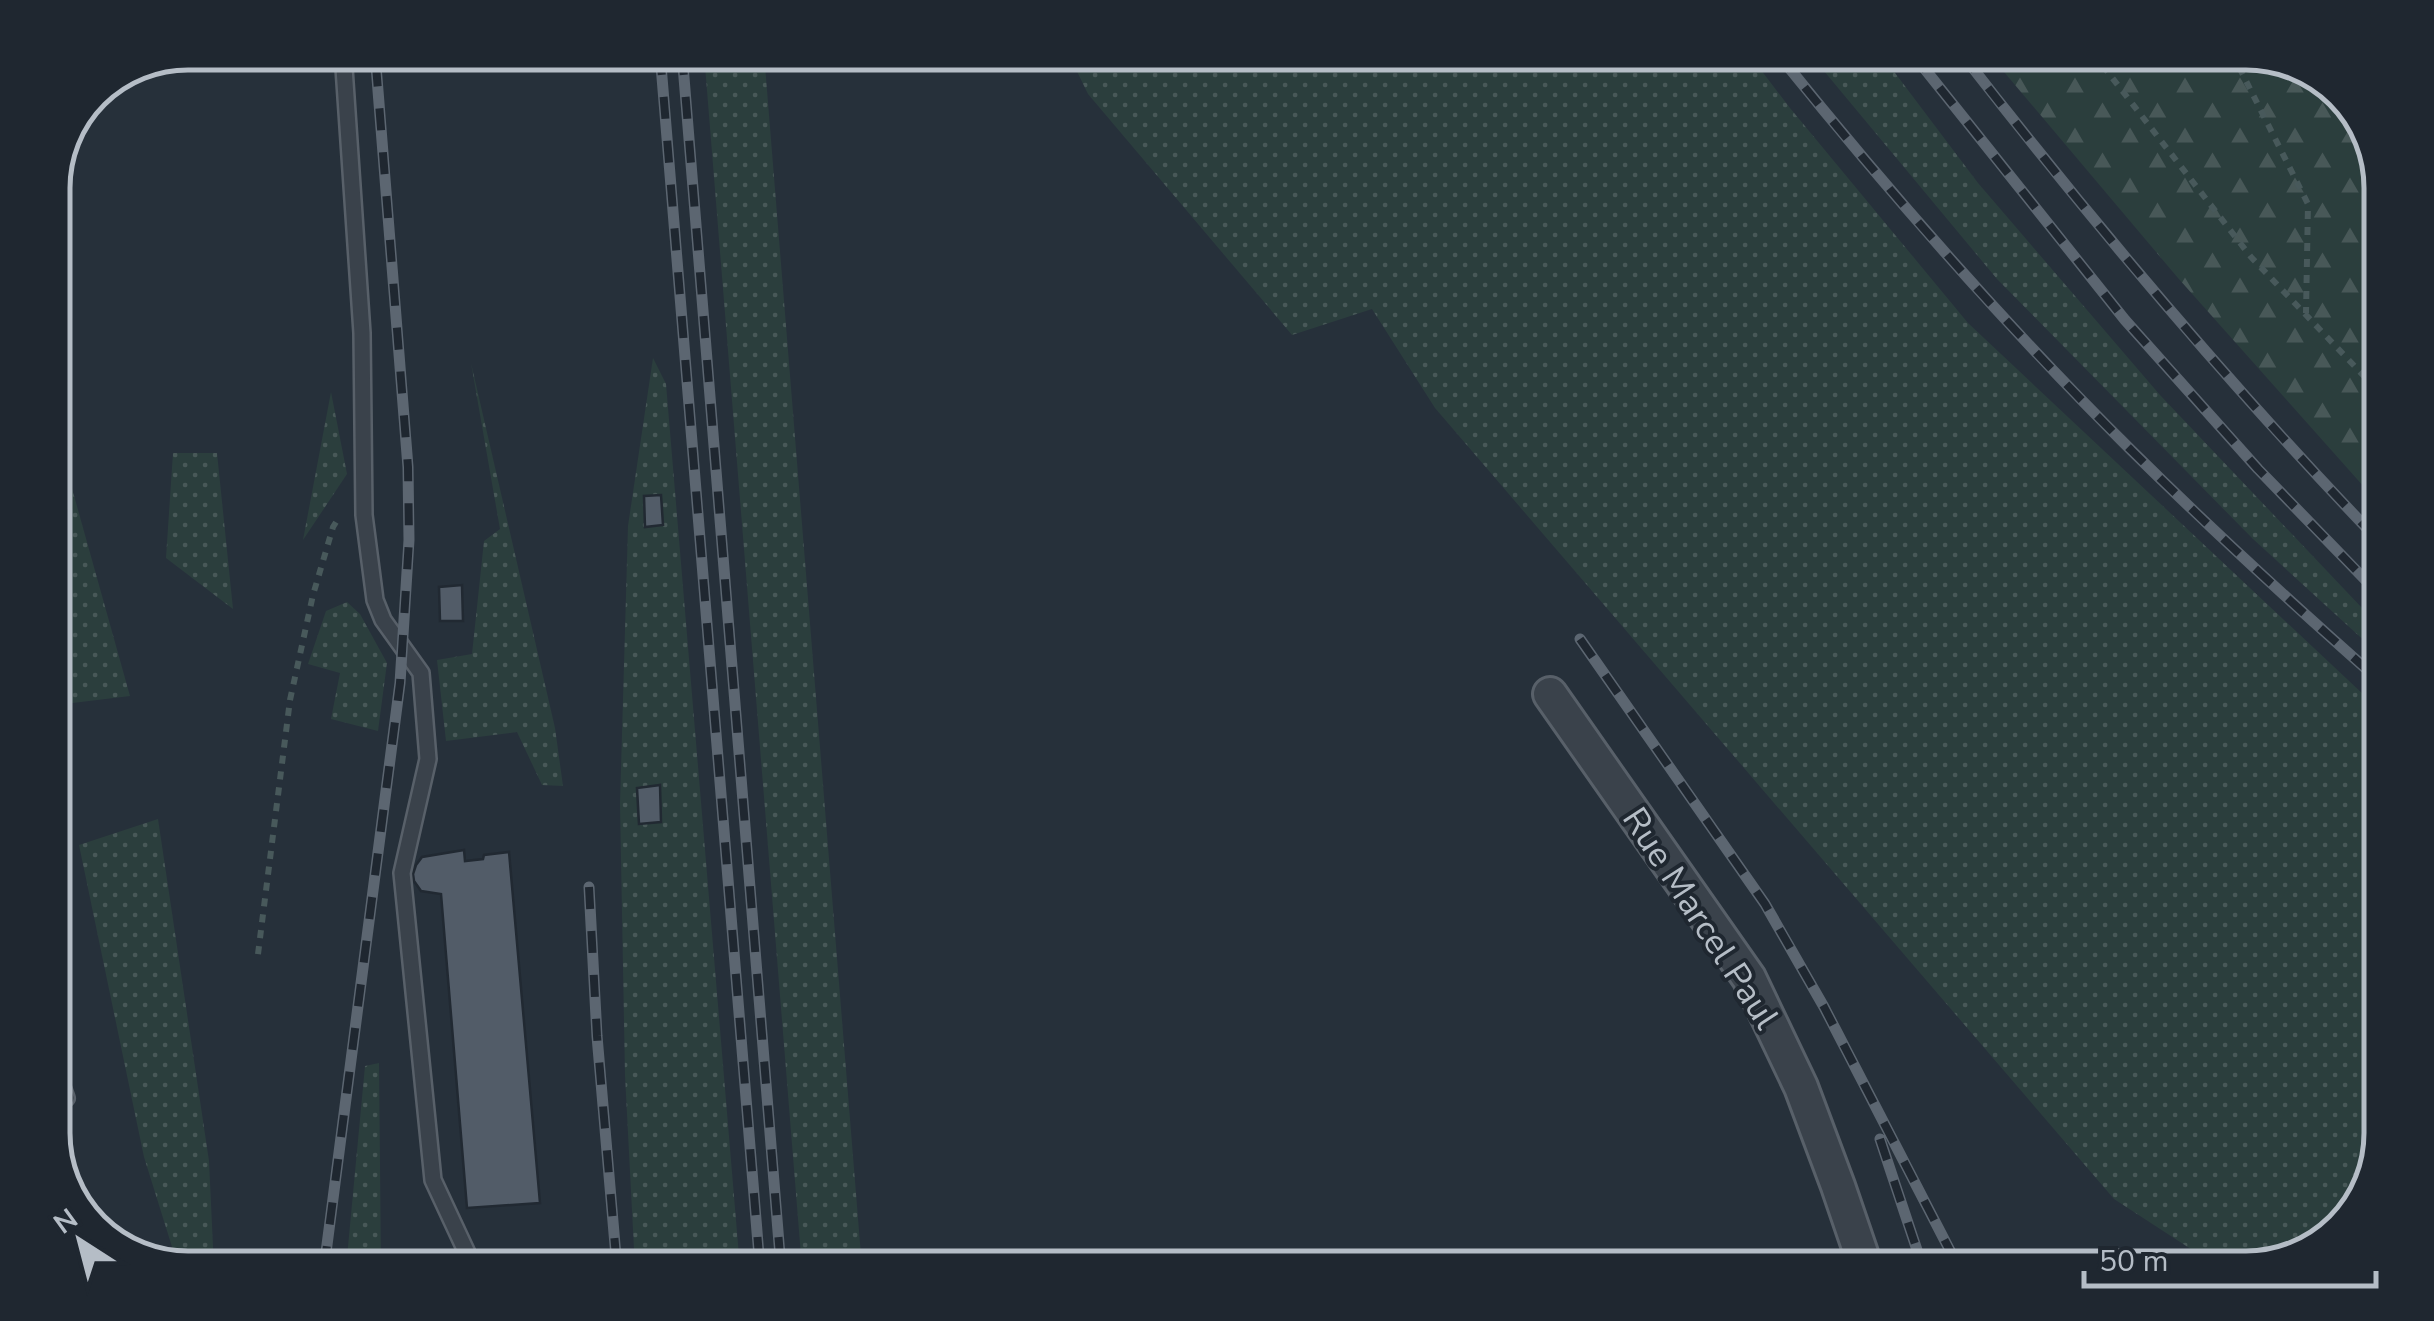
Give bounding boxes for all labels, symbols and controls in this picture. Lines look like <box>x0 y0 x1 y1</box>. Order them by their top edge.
street label: Rue Marcel Paul <box>1611 798 1790 1039</box>
north arrow <box>30 1191 130 1291</box>
text: N <box>46 1200 86 1243</box>
scale bar <box>2084 1226 2376 1288</box>
text: 50 m <box>2099 1241 2168 1282</box>

